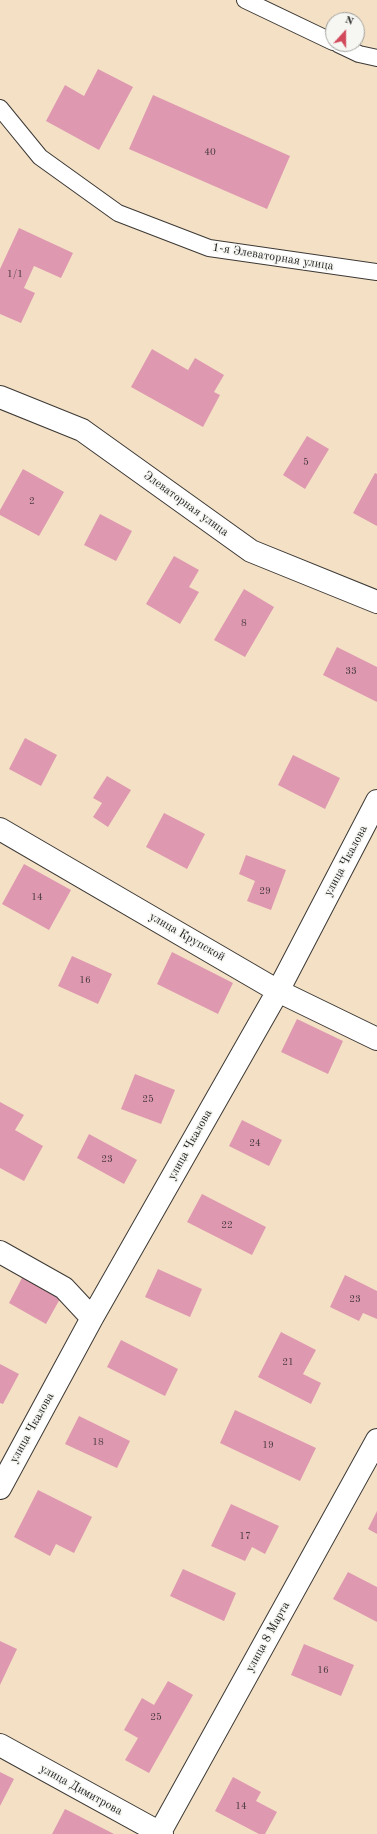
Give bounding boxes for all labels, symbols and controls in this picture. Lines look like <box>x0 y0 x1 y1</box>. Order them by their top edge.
north arrow <box>325 12 365 52</box>
text: N <box>343 15 355 28</box>
house number: 40 <box>204 146 216 158</box>
street label: 1-я Элеваторная улица <box>211 240 335 274</box>
house number: 1/1 <box>7 268 23 280</box>
house number: 5 <box>303 456 309 468</box>
street label: Элеваторная улица <box>141 468 231 540</box>
house number: 2 <box>29 495 35 507</box>
house number: 8 <box>241 617 247 629</box>
house number: 33 <box>345 665 357 677</box>
street label: улица Чкалова <box>321 823 371 899</box>
house number: 29 <box>259 885 271 897</box>
house number: 14 <box>31 891 43 903</box>
street label: улица Крупской <box>146 909 228 965</box>
house number: 16 <box>79 974 91 986</box>
house number: 25 <box>142 1093 154 1105</box>
street label: улица Чкалова <box>165 1107 215 1183</box>
house number: 24 <box>249 1137 261 1149</box>
house number: 23 <box>101 1153 113 1165</box>
house number: 22 <box>221 1219 233 1231</box>
house number: 23 <box>349 1293 361 1305</box>
house number: 21 <box>282 1356 294 1368</box>
street label: улица Чкалова <box>7 1390 57 1466</box>
house number: 18 <box>92 1436 104 1448</box>
house number: 19 <box>262 1439 274 1451</box>
house number: 17 <box>239 1530 251 1542</box>
street label: улица 8 Марта <box>243 1599 293 1675</box>
house number: 16 <box>317 1664 329 1676</box>
house number: 25 <box>150 1711 162 1723</box>
street label: улица Димитрова <box>37 1761 125 1819</box>
house number: 14 <box>235 1800 247 1812</box>

